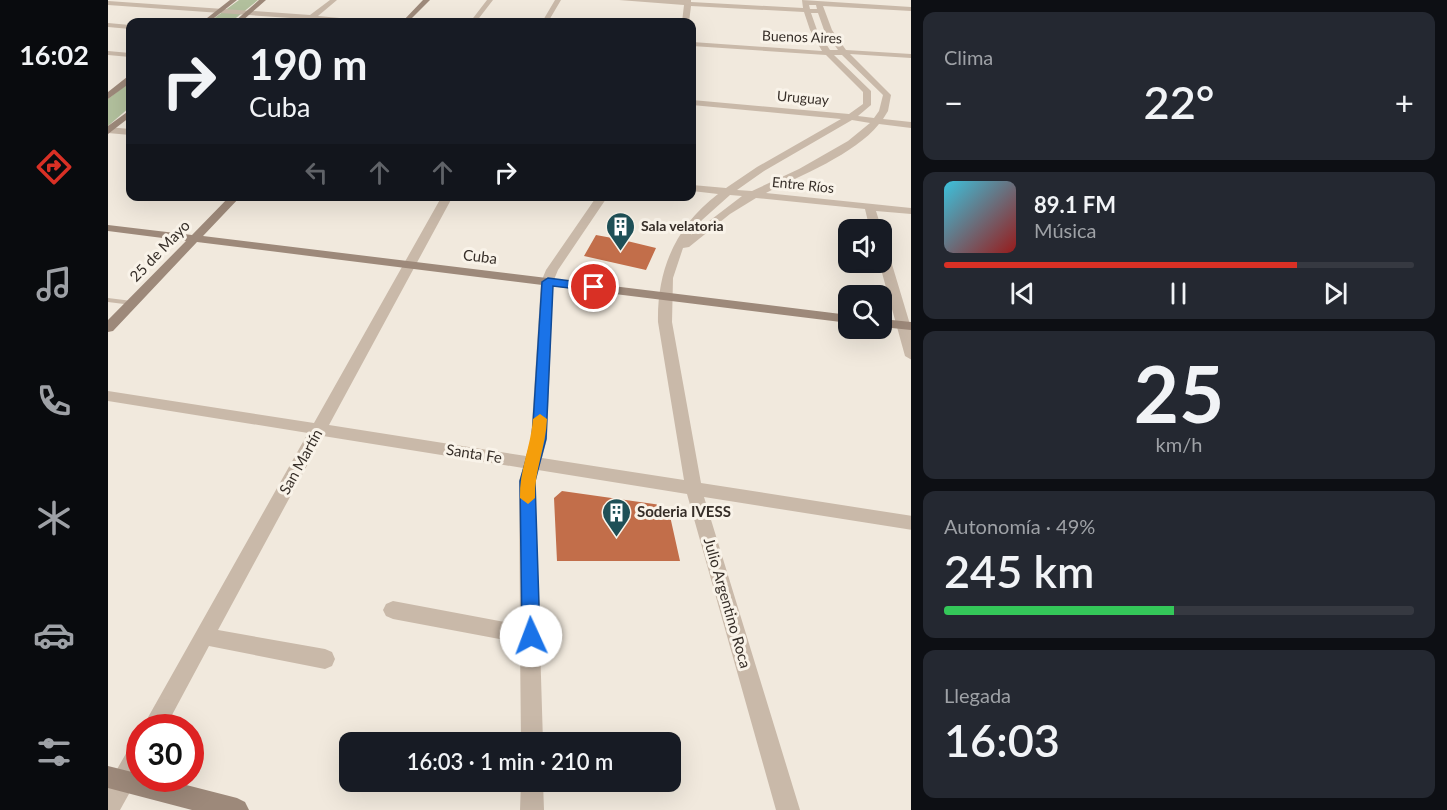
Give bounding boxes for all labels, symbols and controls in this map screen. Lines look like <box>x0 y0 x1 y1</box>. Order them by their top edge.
street label: Buenos Aires <box>762 27 842 46</box>
text: 16:02 <box>19 38 89 71</box>
text: 190 m <box>249 39 367 89</box>
icon: right <box>150 42 228 120</box>
text: Clima <box>944 45 993 69</box>
text: 22° <box>1144 75 1214 129</box>
text: − <box>944 82 963 122</box>
text: + <box>1395 82 1414 122</box>
street label: Uruguay <box>776 87 830 108</box>
text: Cuba <box>249 90 310 123</box>
icon: directions <box>33 146 75 188</box>
icon: left <box>300 156 333 189</box>
icon: ahead <box>363 156 396 189</box>
icon: ahead <box>426 156 459 189</box>
icon: right <box>489 156 522 189</box>
street label: Entre Ríos <box>771 173 835 196</box>
text: 89.1 FM <box>1034 191 1116 218</box>
building icon: Sala velatoria <box>604 210 636 252</box>
street label: 25 de Mayo <box>126 216 193 285</box>
place label: Sala velatoria <box>641 217 724 234</box>
text: Música <box>1034 218 1097 242</box>
map controls <box>838 219 892 339</box>
button: sound <box>838 219 892 273</box>
street label: Cuba <box>462 245 498 267</box>
pin <box>568 261 619 312</box>
icon: music <box>33 263 75 305</box>
icon: arrive <box>577 270 610 303</box>
icon: previous <box>1006 277 1039 310</box>
icon: pause <box>1162 277 1195 310</box>
icon: next <box>1319 277 1352 310</box>
button: search <box>838 285 892 339</box>
text: 25 <box>1134 346 1224 440</box>
icon: phone <box>33 380 75 422</box>
street label: San Martín <box>275 426 325 497</box>
text: km/h <box>1156 432 1202 456</box>
street label: Santa Fe <box>445 440 503 466</box>
building icon: Soderia IVESS <box>600 496 632 538</box>
icon: climate <box>33 497 75 539</box>
place label: Soderia IVESS <box>637 502 731 520</box>
text: Autonomía · 49% <box>944 514 1095 538</box>
street label: Julio Argentino Roca <box>701 535 755 670</box>
text: 245 km <box>944 544 1094 598</box>
position arrow <box>499 604 563 668</box>
icon: car <box>33 614 75 656</box>
text: Llegada <box>944 683 1011 707</box>
text: 16:03 <box>944 713 1060 767</box>
speed limit sign: 30 <box>126 714 204 792</box>
icon: filters <box>33 731 75 773</box>
text: 16:03 · 1 min · 210 m <box>407 748 613 775</box>

